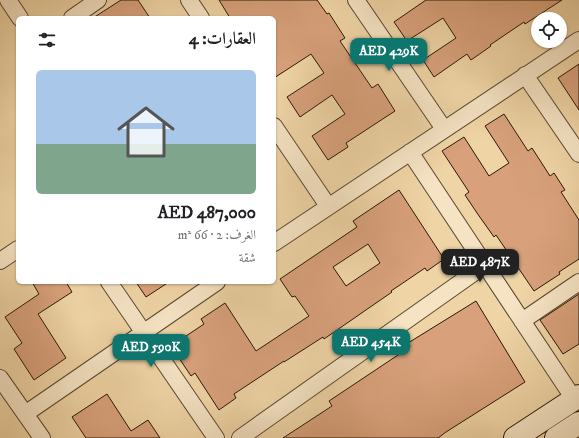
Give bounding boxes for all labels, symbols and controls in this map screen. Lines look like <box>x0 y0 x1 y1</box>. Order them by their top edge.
map controls <box>531 12 567 48</box>
button: locate <box>531 12 567 48</box>
text: العقارات: 4 <box>189 28 256 50</box>
icon: filters <box>36 29 58 51</box>
pin: AED 429K <box>348 38 430 72</box>
text: AED 429K <box>359 43 419 59</box>
icon: home <box>110 96 182 168</box>
text: AED 487,000 <box>158 202 256 224</box>
text: الغرف: 2 · 66 m² <box>178 227 256 243</box>
pin: AED 487K <box>439 249 521 283</box>
text: شقة <box>239 250 256 266</box>
text: AED 487K <box>450 254 510 270</box>
pin: AED 454K <box>330 329 412 363</box>
pin: AED 590K <box>110 334 192 368</box>
text: AED 454K <box>341 334 401 350</box>
text: AED 590K <box>121 339 181 355</box>

